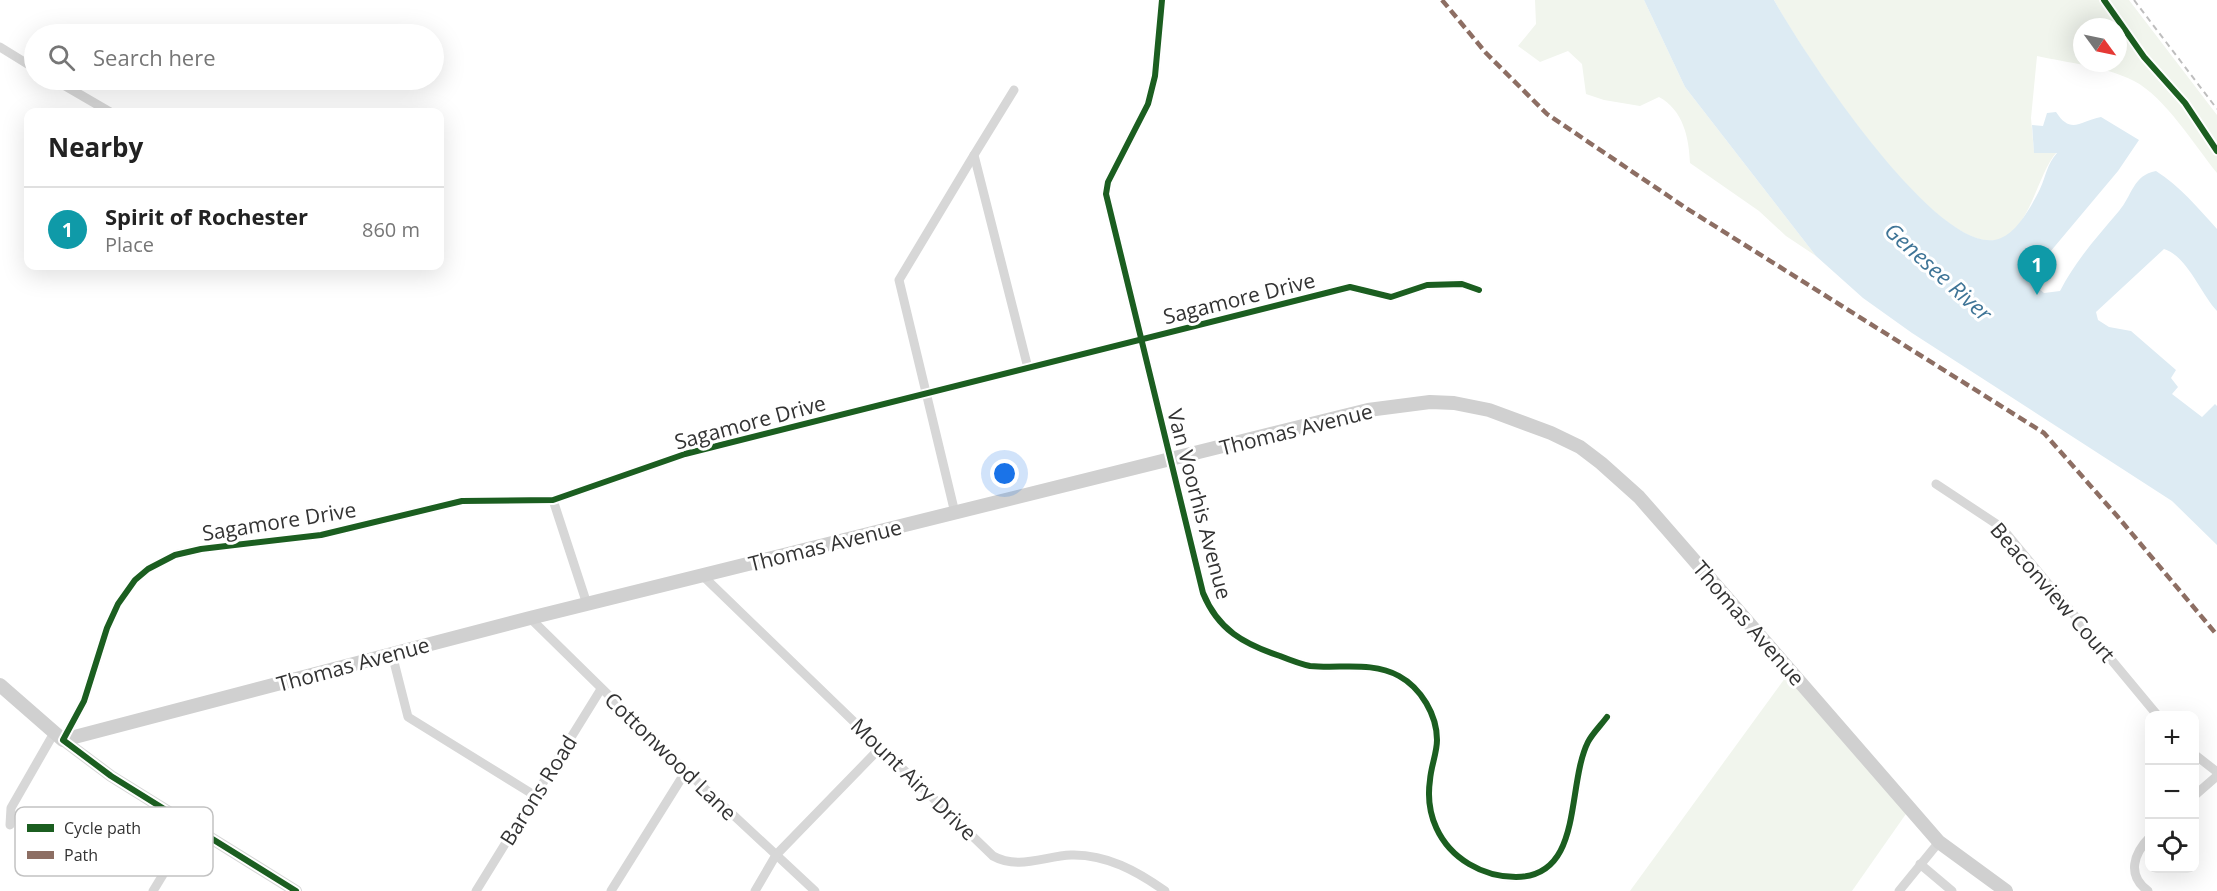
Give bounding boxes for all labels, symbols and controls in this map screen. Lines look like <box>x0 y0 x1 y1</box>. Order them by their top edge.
north arrow <box>2073 18 2127 72</box>
search box <box>24 24 444 90</box>
icon: search <box>45 41 78 74</box>
text: Search here <box>93 42 216 72</box>
text: Nearby <box>48 129 143 165</box>
text: Spirit of Rochester <box>105 201 308 231</box>
water label: Genesee River <box>1879 215 2000 328</box>
text: 1 <box>62 216 73 243</box>
text: 860 m <box>362 216 420 243</box>
text: Place <box>105 231 154 258</box>
pin: 1 <box>2018 246 2056 295</box>
street label: Sagamore Drive <box>1160 266 1318 330</box>
street label: Sagamore Drive <box>671 388 829 456</box>
street label: Thomas Avenue <box>1217 396 1375 462</box>
street label: Van Voorhis Avenue <box>1161 406 1239 602</box>
your location <box>990 459 1019 488</box>
street label: Sagamore Drive <box>200 495 358 547</box>
street label: Thomas Avenue <box>746 512 904 578</box>
street label: Beaconview Court <box>1984 516 2122 668</box>
street label: Thomas Avenue <box>1687 555 1811 691</box>
street label: Thomas Avenue <box>274 630 432 698</box>
street label: Cottonwood Lane <box>599 686 743 826</box>
map controls <box>2145 711 2199 873</box>
button: + <box>2145 711 2199 765</box>
street label: Mount Airy Drive <box>845 712 983 846</box>
street label: Barons Road <box>493 730 583 850</box>
button: − <box>2145 765 2199 819</box>
legend <box>15 807 213 876</box>
text: Cycle path <box>64 817 141 839</box>
button: locate <box>2145 819 2199 873</box>
text: Path <box>64 844 98 866</box>

